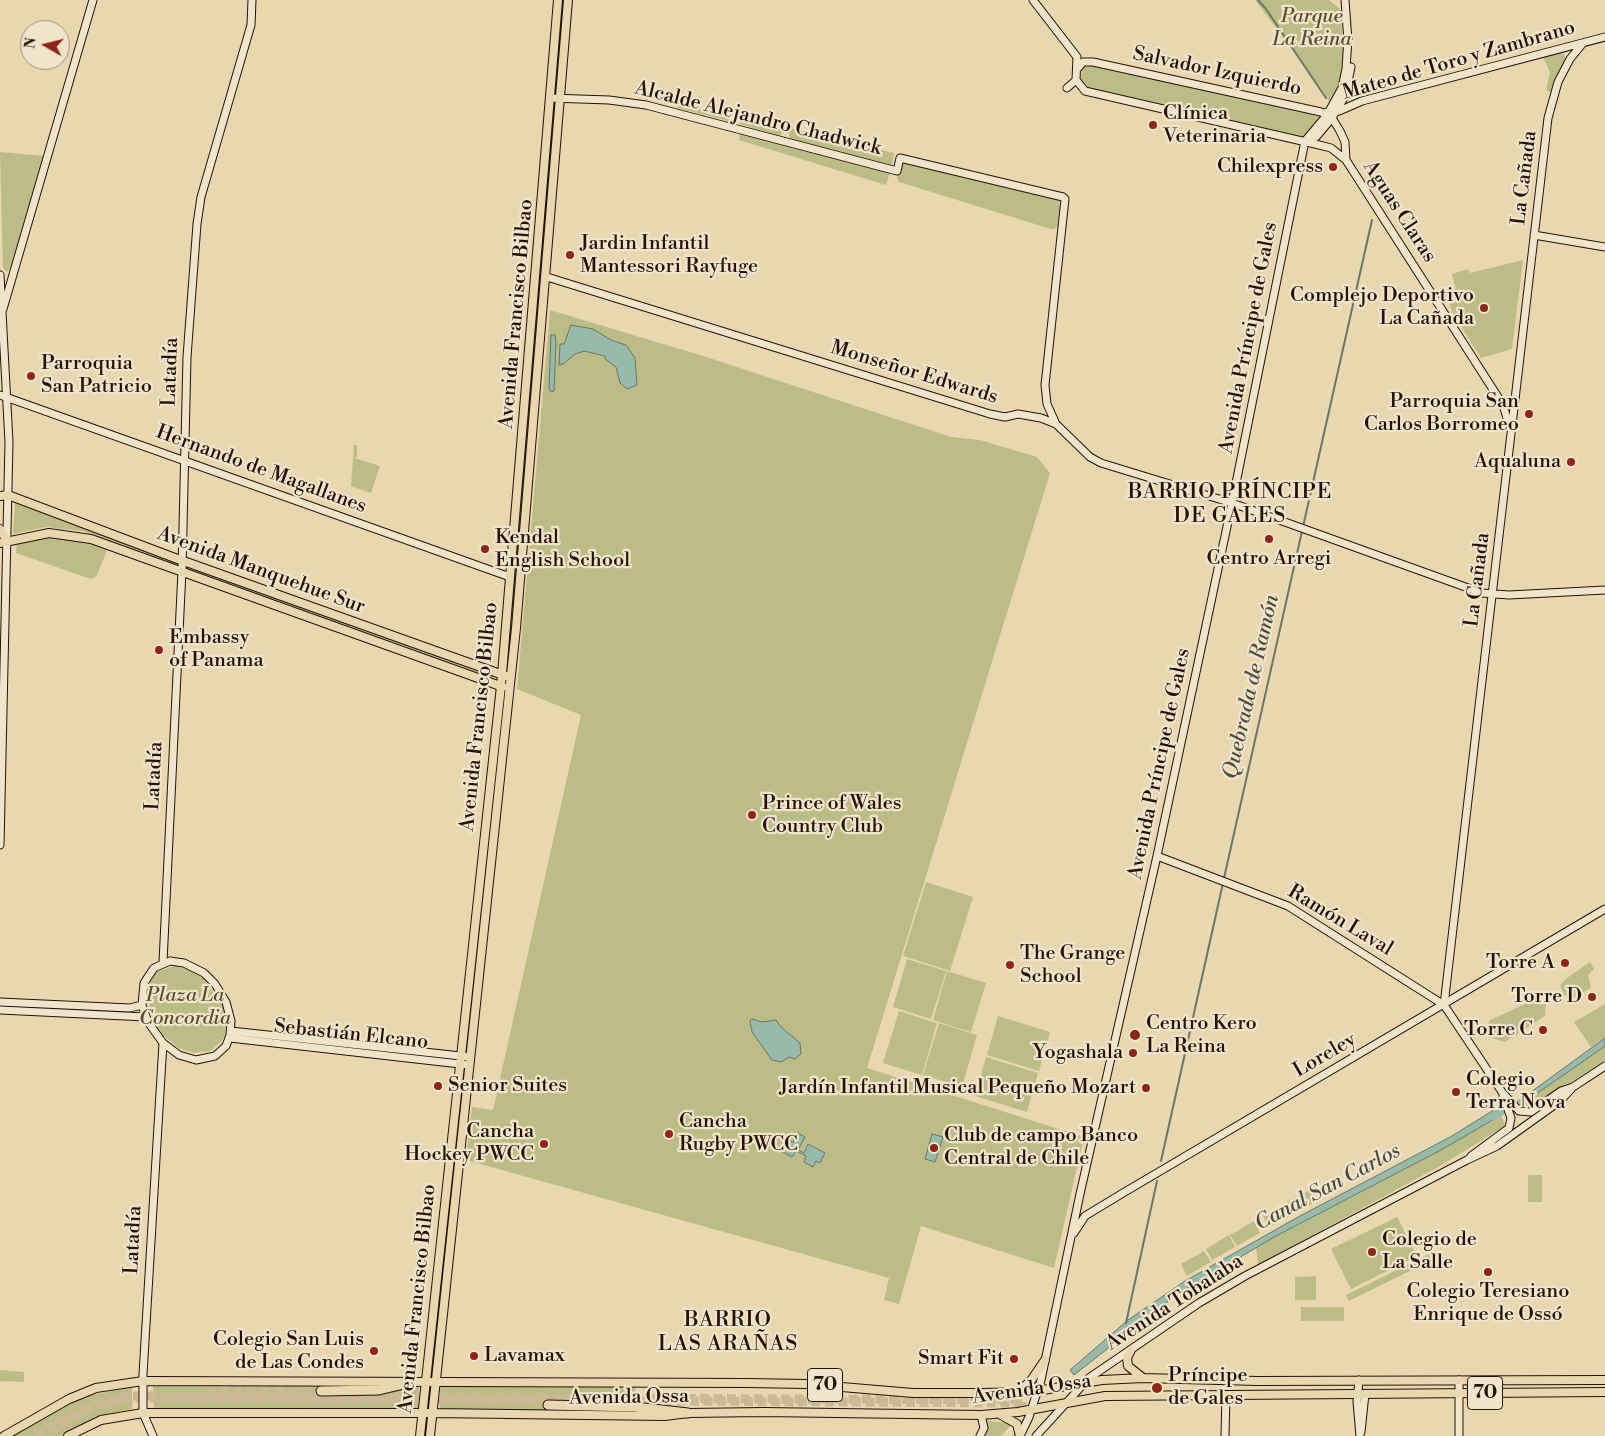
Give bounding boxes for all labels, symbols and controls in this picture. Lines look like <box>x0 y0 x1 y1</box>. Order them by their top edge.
park label: Parque La Reina <box>1273 5 1351 52</box>
street label: Mateo de Toro y Zambrano <box>1340 16 1578 106</box>
north arrow <box>20 20 70 70</box>
text: N <box>21 36 41 50</box>
street label: Salvador Izquierdo <box>1131 42 1303 102</box>
street label: Alcalde Alejandro Chadwick <box>632 77 884 161</box>
place label: Clínica Veterinaria <box>1163 102 1266 149</box>
marker: Clínica Veterinaria <box>1147 119 1159 131</box>
street label: La Cañada <box>1507 129 1543 227</box>
place label: Chilexpress <box>1217 155 1323 179</box>
street label: Aguas Claras <box>1357 157 1441 267</box>
marker: Chilexpress <box>1327 161 1339 173</box>
street label: Avenida Francisco Bilbao <box>495 198 539 430</box>
street label: Avenida Príncipe de Gales <box>1215 220 1283 456</box>
place label: Jardin Infantil Mantessori Rayfuge <box>580 232 758 279</box>
marker: Jardin Infantil Mantessori Rayfuge <box>564 249 576 261</box>
place label: Complejo Deportivo La Cañada <box>1290 284 1474 331</box>
marker: Complejo Deportivo La Cañada <box>1478 302 1490 314</box>
street label: Monseñor Edwards <box>827 336 1001 410</box>
street label: Latadía <box>158 337 184 407</box>
place label: Parroquia San Patricio <box>41 352 152 399</box>
marker: Parroquia San Patricio <box>25 370 37 382</box>
place label: Parroquia San Carlos Borromeo <box>1364 390 1519 437</box>
marker: Parroquia San Carlos Borromeo <box>1523 408 1535 420</box>
street label: Hernando de Magallanes <box>152 421 370 519</box>
place label: Aqualuna <box>1474 450 1561 474</box>
marker: Aqualuna <box>1565 456 1577 468</box>
district label: BARRIO PRÍNCIPE DE GALES <box>1126 480 1334 530</box>
street label: Avenida Manquehue Sur <box>154 522 368 620</box>
place label: Kendal English School <box>495 526 630 573</box>
street label: La Cañada <box>1460 531 1496 629</box>
marker: Centro Arregi <box>1263 533 1275 545</box>
marker: Kendal English School <box>479 543 491 555</box>
place label: Centro Arregi <box>1207 547 1331 571</box>
water label: Quebrada de Ramón <box>1219 592 1285 782</box>
street label: Avenida Francisco Bilbao <box>456 601 504 833</box>
place label: Embassy of Panama <box>169 626 264 673</box>
marker: Embassy of Panama <box>153 644 165 656</box>
street label: Avenida Príncipe de Gales <box>1124 646 1196 882</box>
street label: Latadía <box>141 741 169 811</box>
place label: Prince of Wales Country Club <box>762 792 902 839</box>
marker: Prince of Wales Country Club <box>746 809 758 821</box>
street label: Ramón Laval <box>1283 880 1397 962</box>
place label: The Grange School <box>1020 942 1125 989</box>
place label: Torre A <box>1486 951 1555 975</box>
marker: Torre A <box>1559 957 1571 969</box>
marker: The Grange School <box>1004 959 1016 971</box>
park label: Plaza La Concordia <box>139 984 231 1031</box>
place label: Torre D <box>1511 985 1582 1009</box>
marker: Torre D <box>1586 991 1598 1003</box>
place label: Centro Kero La Reina <box>1146 1012 1257 1059</box>
street label: Sebastián Elcano <box>273 1015 429 1055</box>
place label: Torre C <box>1464 1018 1533 1042</box>
marker: Torre C <box>1537 1024 1549 1036</box>
marker: Centro Kero La Reina <box>1128 1028 1142 1042</box>
street label: Loreley <box>1289 1028 1361 1084</box>
place label: Yogashala <box>1033 1041 1123 1065</box>
marker: Yogashala <box>1127 1047 1139 1059</box>
place label: Colegio Terra Nova <box>1466 1068 1566 1115</box>
place label: Senior Suites <box>448 1074 567 1098</box>
place label: Jardín Infantil Musical Pequeño Mozart <box>779 1076 1136 1100</box>
marker: Senior Suites <box>432 1080 444 1092</box>
marker: Jardín Infantil Musical Pequeño Mozart <box>1140 1082 1152 1094</box>
marker: Colegio Terra Nova <box>1450 1086 1462 1098</box>
place label: Cancha Rugby PWCC <box>679 1110 798 1157</box>
place label: Cancha Hockey PWCC <box>404 1120 534 1167</box>
place label: Club de campo Banco Central de Chile <box>944 1124 1138 1171</box>
marker: Cancha Rugby PWCC <box>663 1128 675 1140</box>
marker: Cancha Hockey PWCC <box>538 1138 550 1150</box>
water label: Canal San Carlos <box>1251 1139 1405 1237</box>
marker: Club de campo Banco Central de Chile <box>928 1142 940 1154</box>
street label: Avenida Francisco Bilbao <box>394 1183 442 1415</box>
street label: Latadía <box>120 1205 148 1275</box>
place label: Colegio de La Salle <box>1382 1228 1477 1275</box>
marker: Colegio de La Salle <box>1366 1246 1378 1258</box>
street label: Avenida Tobalaba <box>1102 1250 1248 1356</box>
marker: Colegio Teresiano Enrique de Ossó <box>1482 1266 1494 1278</box>
place label: Colegio Teresiano Enrique de Ossó <box>1407 1280 1569 1327</box>
district label: BARRIO LAS ARAÑAS <box>657 1308 799 1358</box>
place label: Colegio San Luis de Las Condes <box>213 1328 364 1375</box>
place label: Lavamax <box>484 1344 565 1368</box>
marker: Colegio San Luis de Las Condes <box>368 1345 380 1357</box>
place label: Smart Fit <box>918 1347 1004 1371</box>
marker: Lavamax <box>468 1350 480 1362</box>
marker: Smart Fit <box>1008 1353 1020 1365</box>
place label: Príncipe de Gales <box>1168 1364 1248 1411</box>
road number: 70 <box>808 1368 842 1402</box>
street label: Avenida Ossa <box>971 1370 1093 1410</box>
road number: 70 <box>1468 1376 1502 1410</box>
marker: Príncipe de Gales <box>1150 1381 1164 1395</box>
street label: Avenida Ossa <box>569 1385 689 1411</box>

